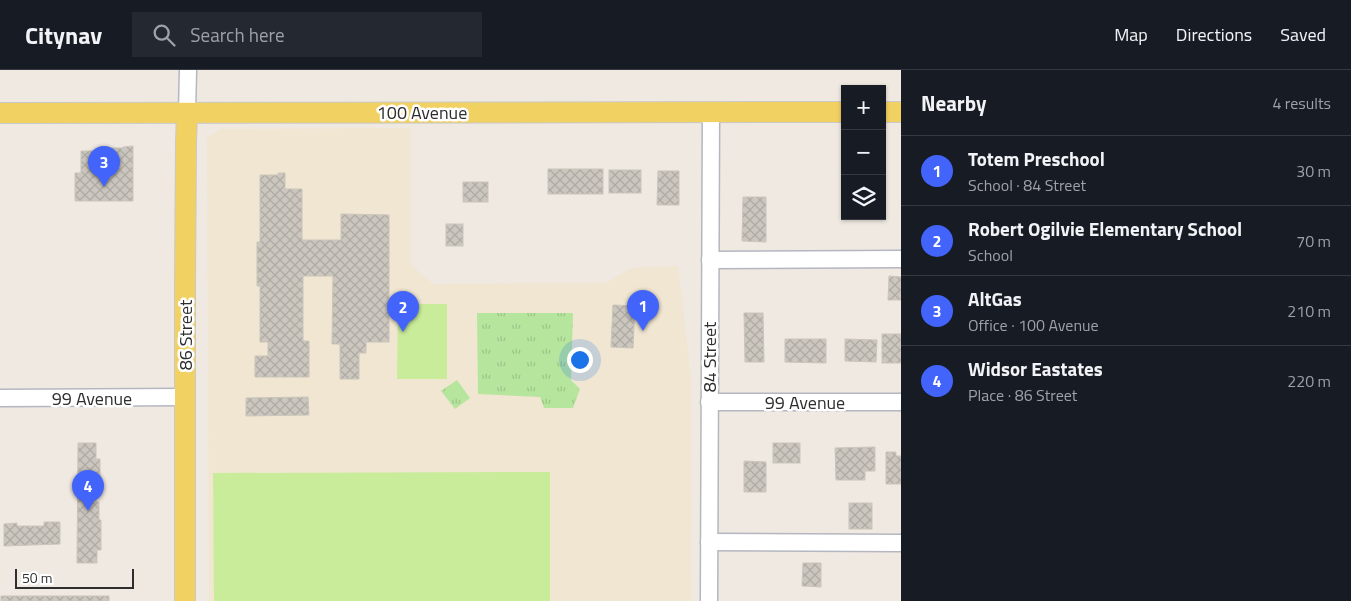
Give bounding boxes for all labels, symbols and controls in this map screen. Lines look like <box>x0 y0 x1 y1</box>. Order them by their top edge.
search box <box>132 12 482 57</box>
text: Citynav <box>25 17 102 53</box>
text: Search here <box>190 20 285 49</box>
icon: search <box>150 21 178 49</box>
text: Map <box>1114 21 1148 48</box>
text: Directions <box>1176 21 1252 48</box>
text: Saved <box>1280 21 1326 48</box>
map controls <box>841 85 886 220</box>
button: + <box>841 85 886 130</box>
text: Nearby <box>921 87 986 119</box>
text: 4 results <box>1272 91 1331 115</box>
street label: 100 Avenue <box>377 99 467 126</box>
button: − <box>841 130 886 175</box>
text: Totem Preschool <box>968 144 1105 173</box>
pin: 3 <box>88 146 120 187</box>
text: 1 <box>933 159 941 183</box>
text: 30 m <box>1296 159 1331 183</box>
text: School · 84 Street <box>968 173 1086 197</box>
button: layers <box>841 175 886 220</box>
text: Robert Ogilvie Elementary School <box>968 214 1242 243</box>
text: 2 <box>933 229 941 253</box>
text: 70 m <box>1296 229 1331 253</box>
text: School <box>968 243 1013 267</box>
text: AltGas <box>968 284 1022 313</box>
pin: 1 <box>627 290 659 331</box>
pin: 2 <box>387 291 419 332</box>
street label: 86 Street <box>172 299 199 370</box>
text: 3 <box>933 299 941 323</box>
text: 210 m <box>1287 299 1331 323</box>
text: Office · 100 Avenue <box>968 313 1099 337</box>
street label: 84 Street <box>696 321 723 392</box>
your location <box>567 347 593 373</box>
text: Widsor Eastates <box>968 354 1103 383</box>
text: 4 <box>933 369 941 393</box>
text: 220 m <box>1287 369 1331 393</box>
text: Place · 86 Street <box>968 383 1077 407</box>
street label: 99 Avenue <box>52 385 132 412</box>
street label: 99 Avenue <box>765 389 845 416</box>
pin: 4 <box>72 470 104 511</box>
scale bar <box>15 566 134 589</box>
text: 50 m <box>22 567 52 588</box>

